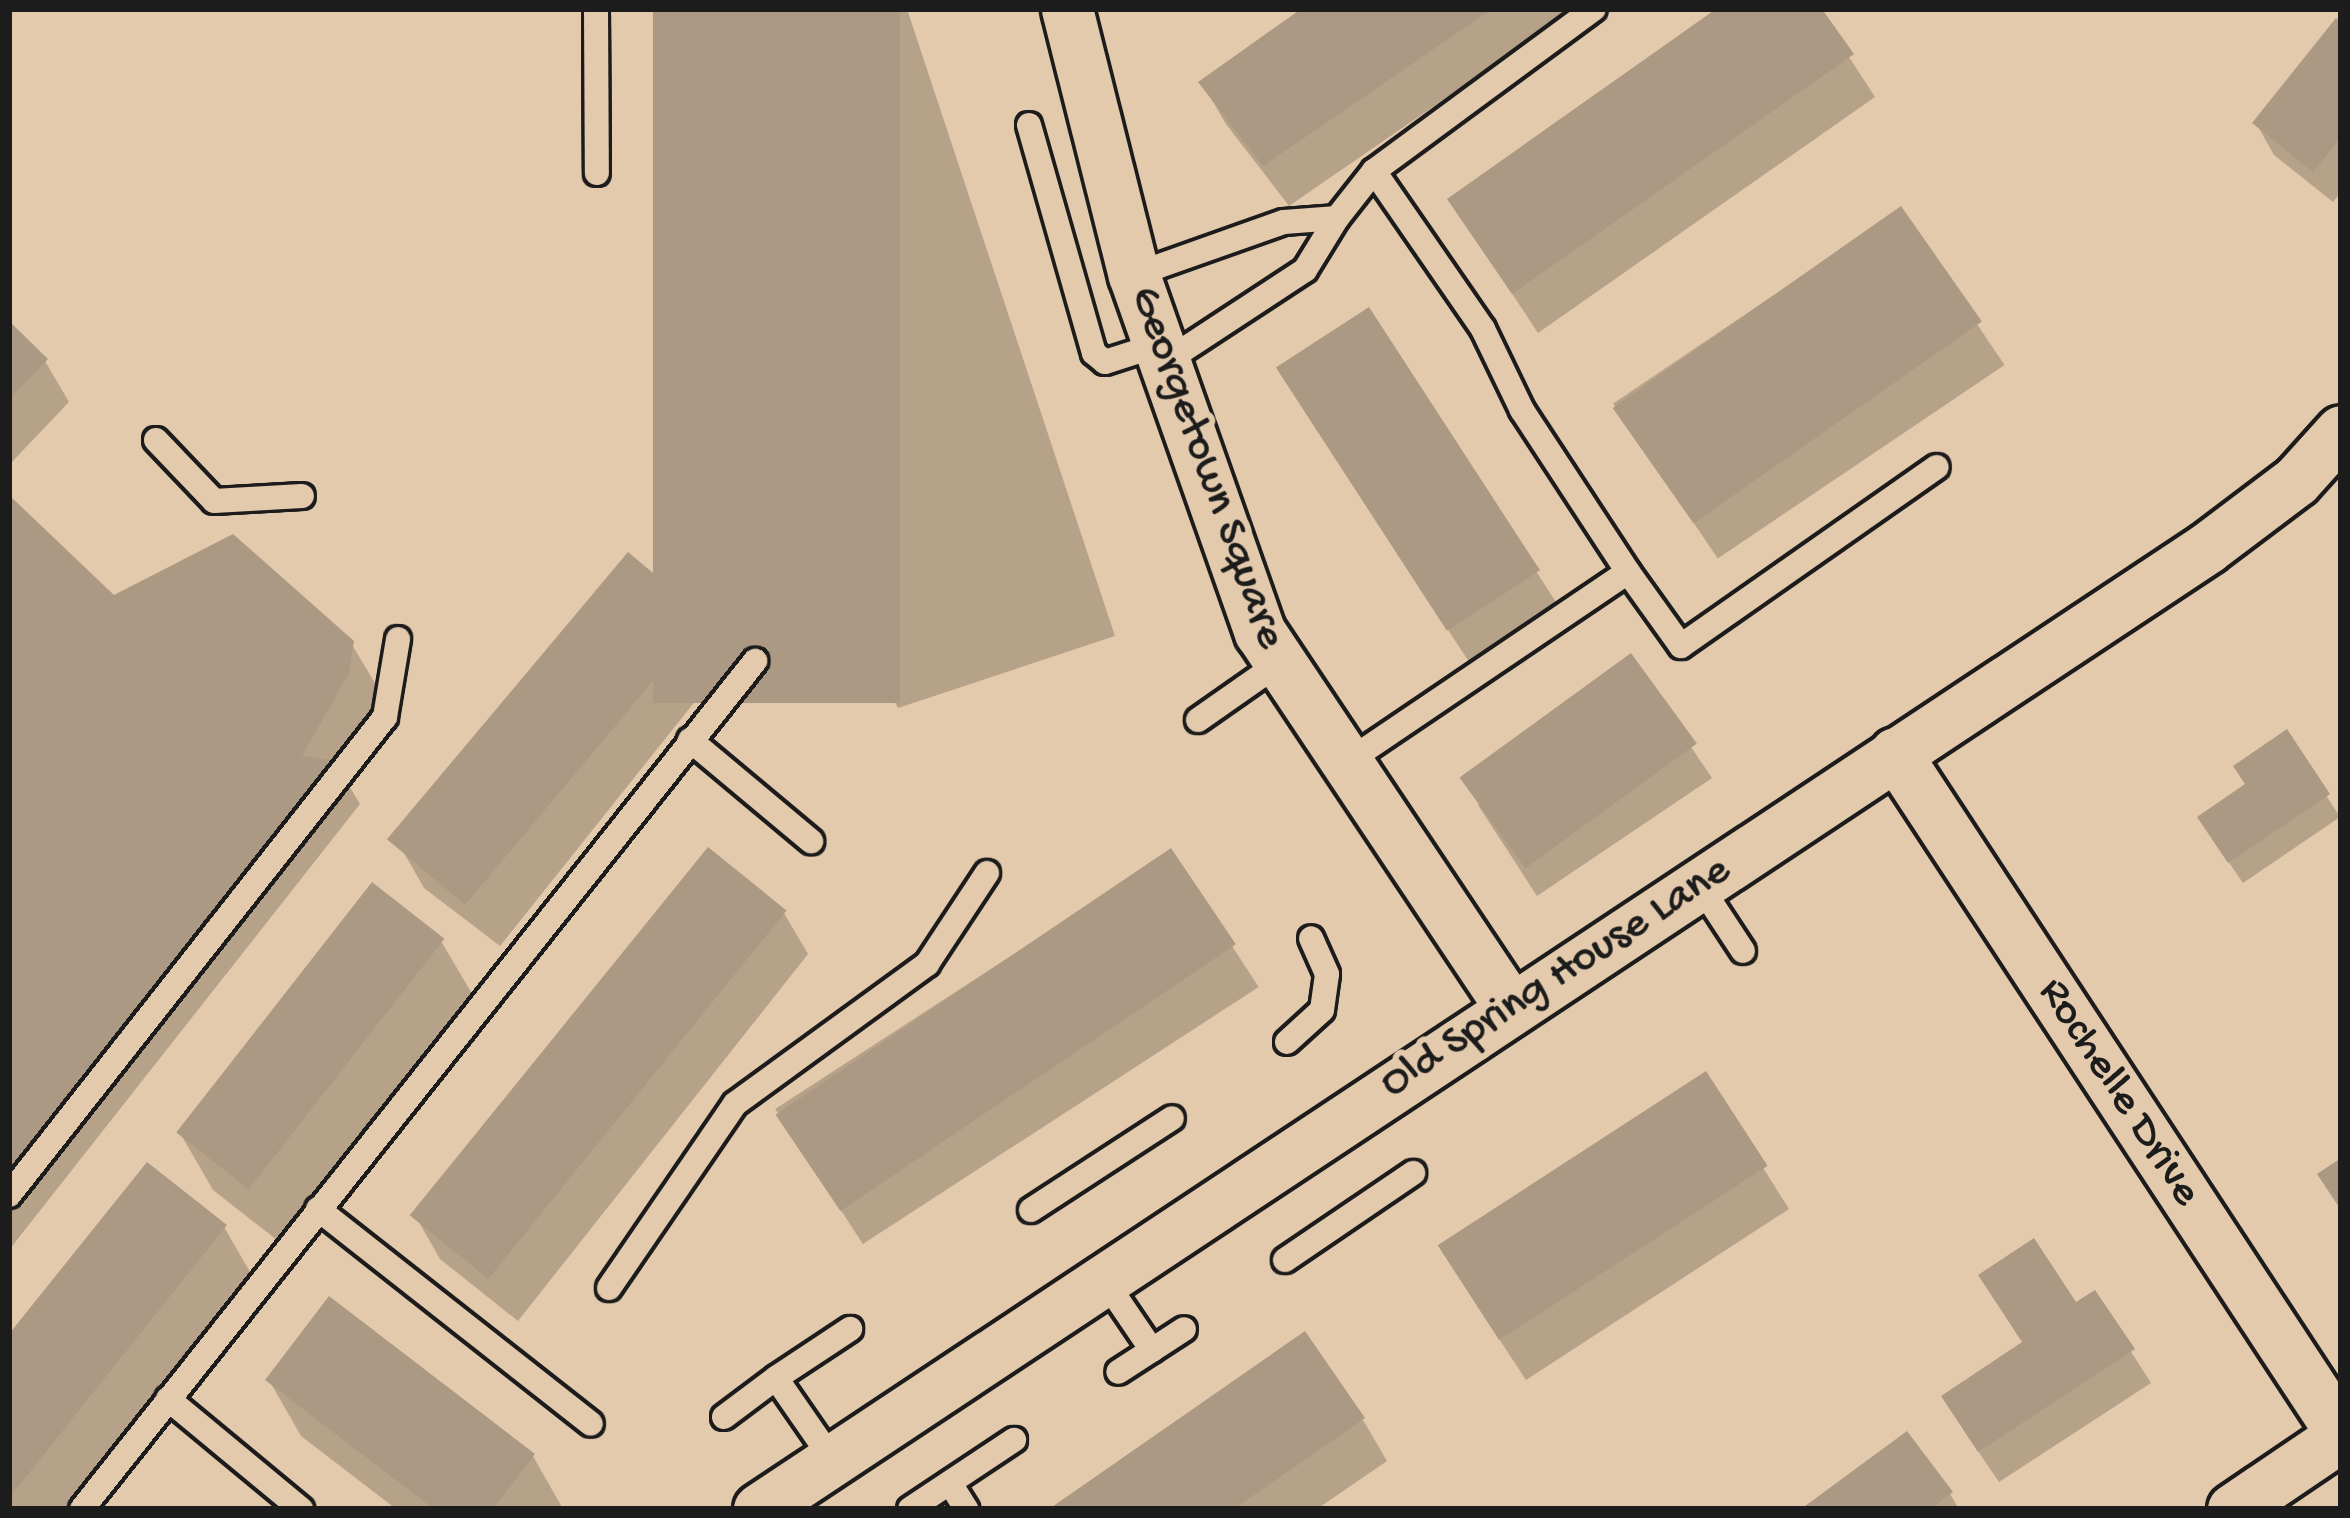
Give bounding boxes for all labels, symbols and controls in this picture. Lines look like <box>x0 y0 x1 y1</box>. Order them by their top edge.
street label: Georgetown Square <box>1115 280 1297 656</box>
street label: Old Spring House Lane <box>1371 845 1741 1111</box>
street label: Rochelle Drive <box>2024 969 2212 1217</box>

